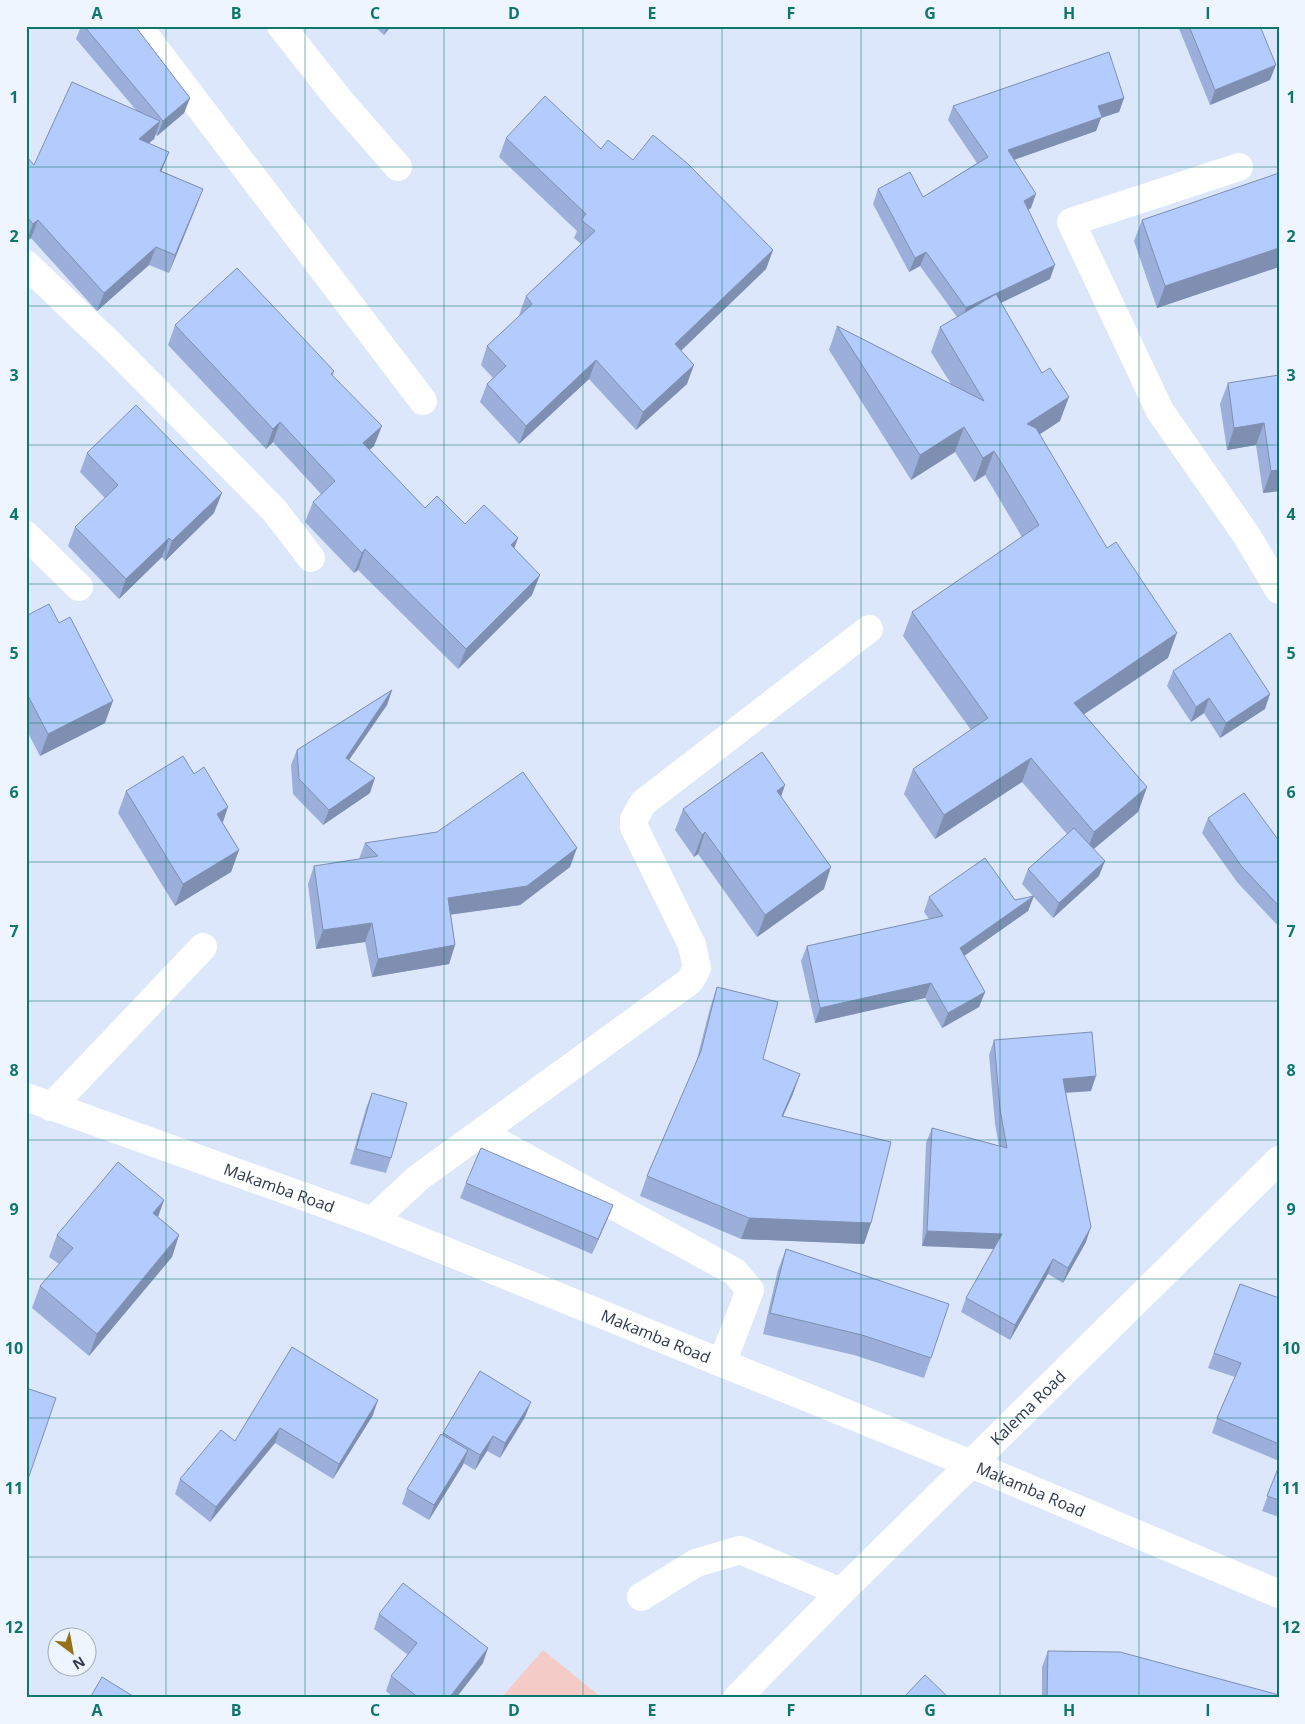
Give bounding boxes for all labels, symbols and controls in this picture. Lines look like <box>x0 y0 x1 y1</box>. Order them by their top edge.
text: A <box>91 2 103 24</box>
text: B <box>231 2 241 24</box>
text: C <box>370 2 380 24</box>
text: D <box>508 2 520 24</box>
text: E <box>648 2 657 24</box>
text: F <box>787 2 795 24</box>
text: G <box>924 2 936 24</box>
text: H <box>1063 2 1075 24</box>
text: I <box>1205 2 1211 24</box>
text: 1 <box>9 86 19 108</box>
text: 1 <box>1286 86 1296 108</box>
text: 2 <box>9 225 19 247</box>
text: 2 <box>1286 225 1296 247</box>
text: 3 <box>9 364 19 386</box>
text: 3 <box>1286 364 1296 386</box>
text: 4 <box>9 503 19 525</box>
text: 4 <box>1286 503 1296 525</box>
text: 5 <box>9 642 19 664</box>
text: 5 <box>1286 642 1296 664</box>
text: 6 <box>9 781 19 803</box>
text: 6 <box>1286 781 1296 803</box>
text: 7 <box>9 920 19 942</box>
text: 7 <box>1286 920 1296 942</box>
text: 8 <box>9 1059 19 1081</box>
text: 8 <box>1286 1059 1296 1081</box>
street label: Makamba Road <box>221 1158 338 1218</box>
text: 9 <box>9 1198 19 1220</box>
text: 9 <box>1286 1198 1296 1220</box>
street label: Makamba Road <box>598 1304 714 1368</box>
text: 10 <box>5 1337 23 1359</box>
text: 10 <box>1282 1337 1300 1359</box>
street label: Kalema Road <box>985 1366 1070 1450</box>
street label: Makamba Road <box>973 1457 1089 1522</box>
text: 11 <box>5 1477 23 1499</box>
text: 11 <box>1282 1477 1300 1499</box>
text: 12 <box>5 1616 23 1638</box>
text: 12 <box>1282 1616 1300 1638</box>
north arrow <box>48 1626 98 1676</box>
text: N <box>69 1652 89 1675</box>
text: A <box>91 1699 103 1721</box>
text: B <box>231 1699 241 1721</box>
text: C <box>370 1699 380 1721</box>
text: D <box>508 1699 520 1721</box>
text: E <box>648 1699 657 1721</box>
text: F <box>787 1699 795 1721</box>
text: G <box>924 1699 936 1721</box>
text: H <box>1063 1699 1075 1721</box>
text: I <box>1205 1699 1211 1721</box>

